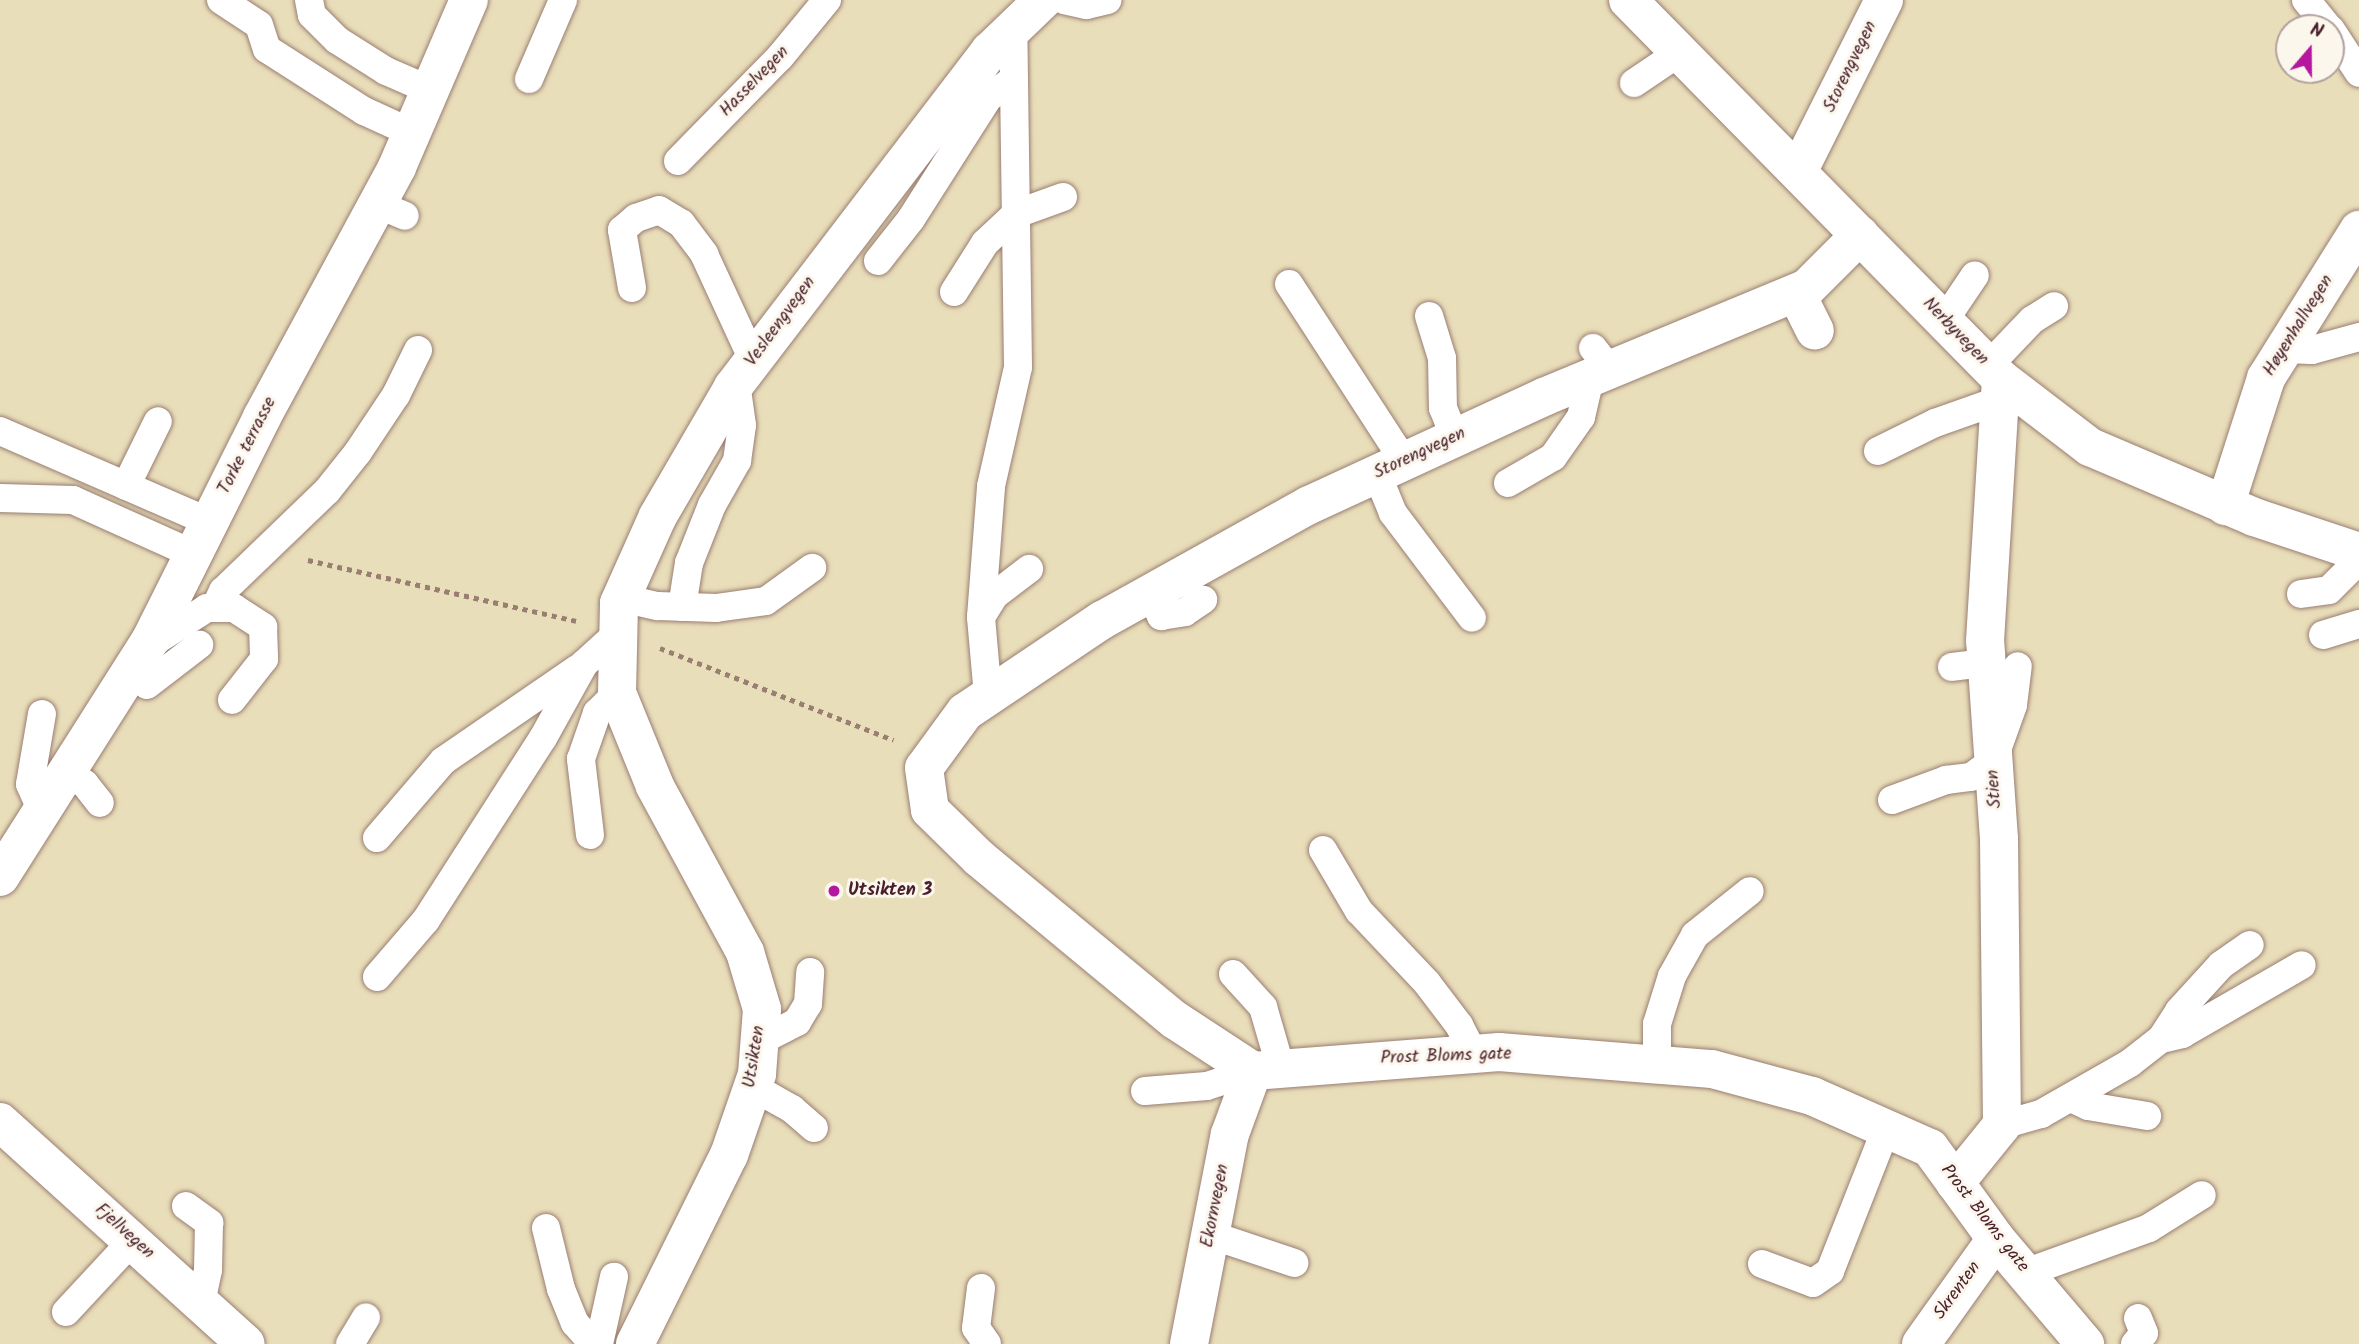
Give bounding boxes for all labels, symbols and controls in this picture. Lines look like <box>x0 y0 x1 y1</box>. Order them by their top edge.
north arrow <box>2275 14 2345 84</box>
text: N <box>2306 15 2327 47</box>
street label: Storengvegen <box>1820 18 1882 116</box>
street label: Hasselvegen <box>716 42 794 122</box>
street label: Høyenhallvegen <box>2259 271 2339 381</box>
street label: Vesleengvegen <box>741 273 821 371</box>
street label: Nerbyvegen <box>1917 294 1993 370</box>
street label: Torke terrasse <box>214 394 282 498</box>
street label: Storengvegen <box>1371 423 1469 485</box>
street label: Stien <box>1983 769 2007 809</box>
place label: Utsikten 3 <box>848 880 932 902</box>
marker: Utsikten 3 <box>826 883 842 899</box>
street label: Utsikten <box>739 1024 771 1090</box>
street label: Prost Bloms gate <box>1380 1044 1512 1070</box>
street label: Prost Bloms gate <box>1935 1161 2033 1277</box>
street label: Ekornvegen <box>1197 1162 1235 1250</box>
street label: Fjellvegen <box>90 1200 158 1264</box>
street label: Skrenten <box>1930 1258 1986 1324</box>

